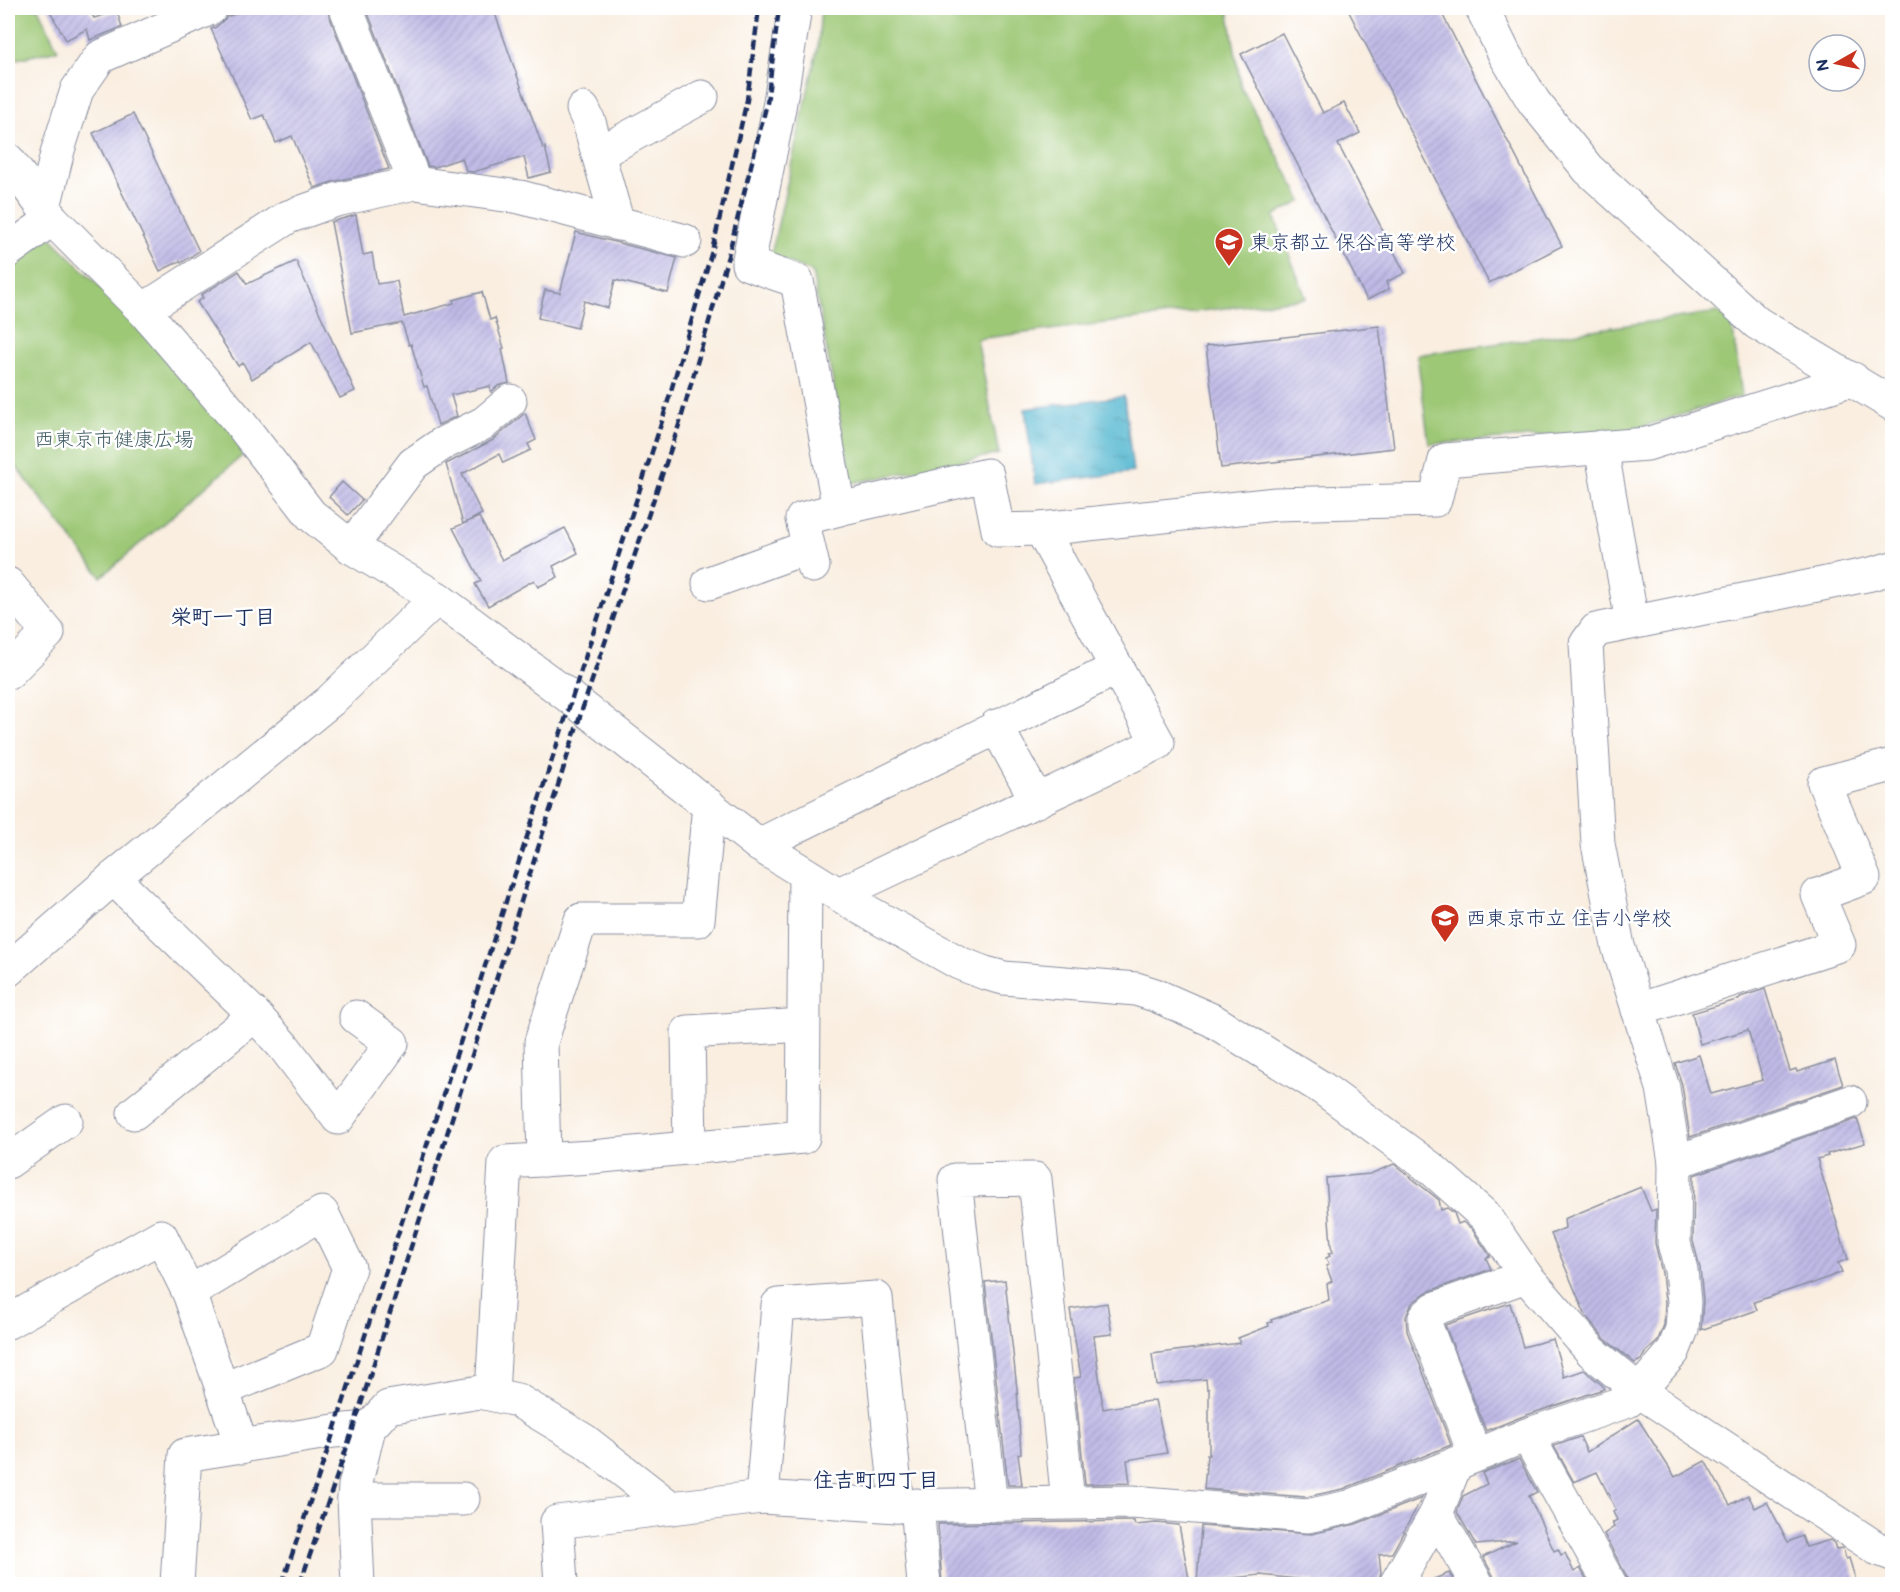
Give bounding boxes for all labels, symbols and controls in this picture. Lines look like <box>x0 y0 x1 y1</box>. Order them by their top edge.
north arrow <box>1807 33 1867 93</box>
text: N <box>1813 58 1834 73</box>
school or university icon: 東京都立 保谷高等学校 <box>1213 226 1245 268</box>
place label: 東京都立 保谷高等学校 <box>1250 231 1455 255</box>
park label: 西東京市健康広場 <box>34 428 194 452</box>
district label: 栄町一丁目 <box>171 605 276 630</box>
school or university icon: 西東京市立 住吉小学校 <box>1429 902 1461 944</box>
place label: 西東京市立 住吉小学校 <box>1466 907 1671 931</box>
district label: 住吉町四丁目 <box>813 1468 939 1493</box>

